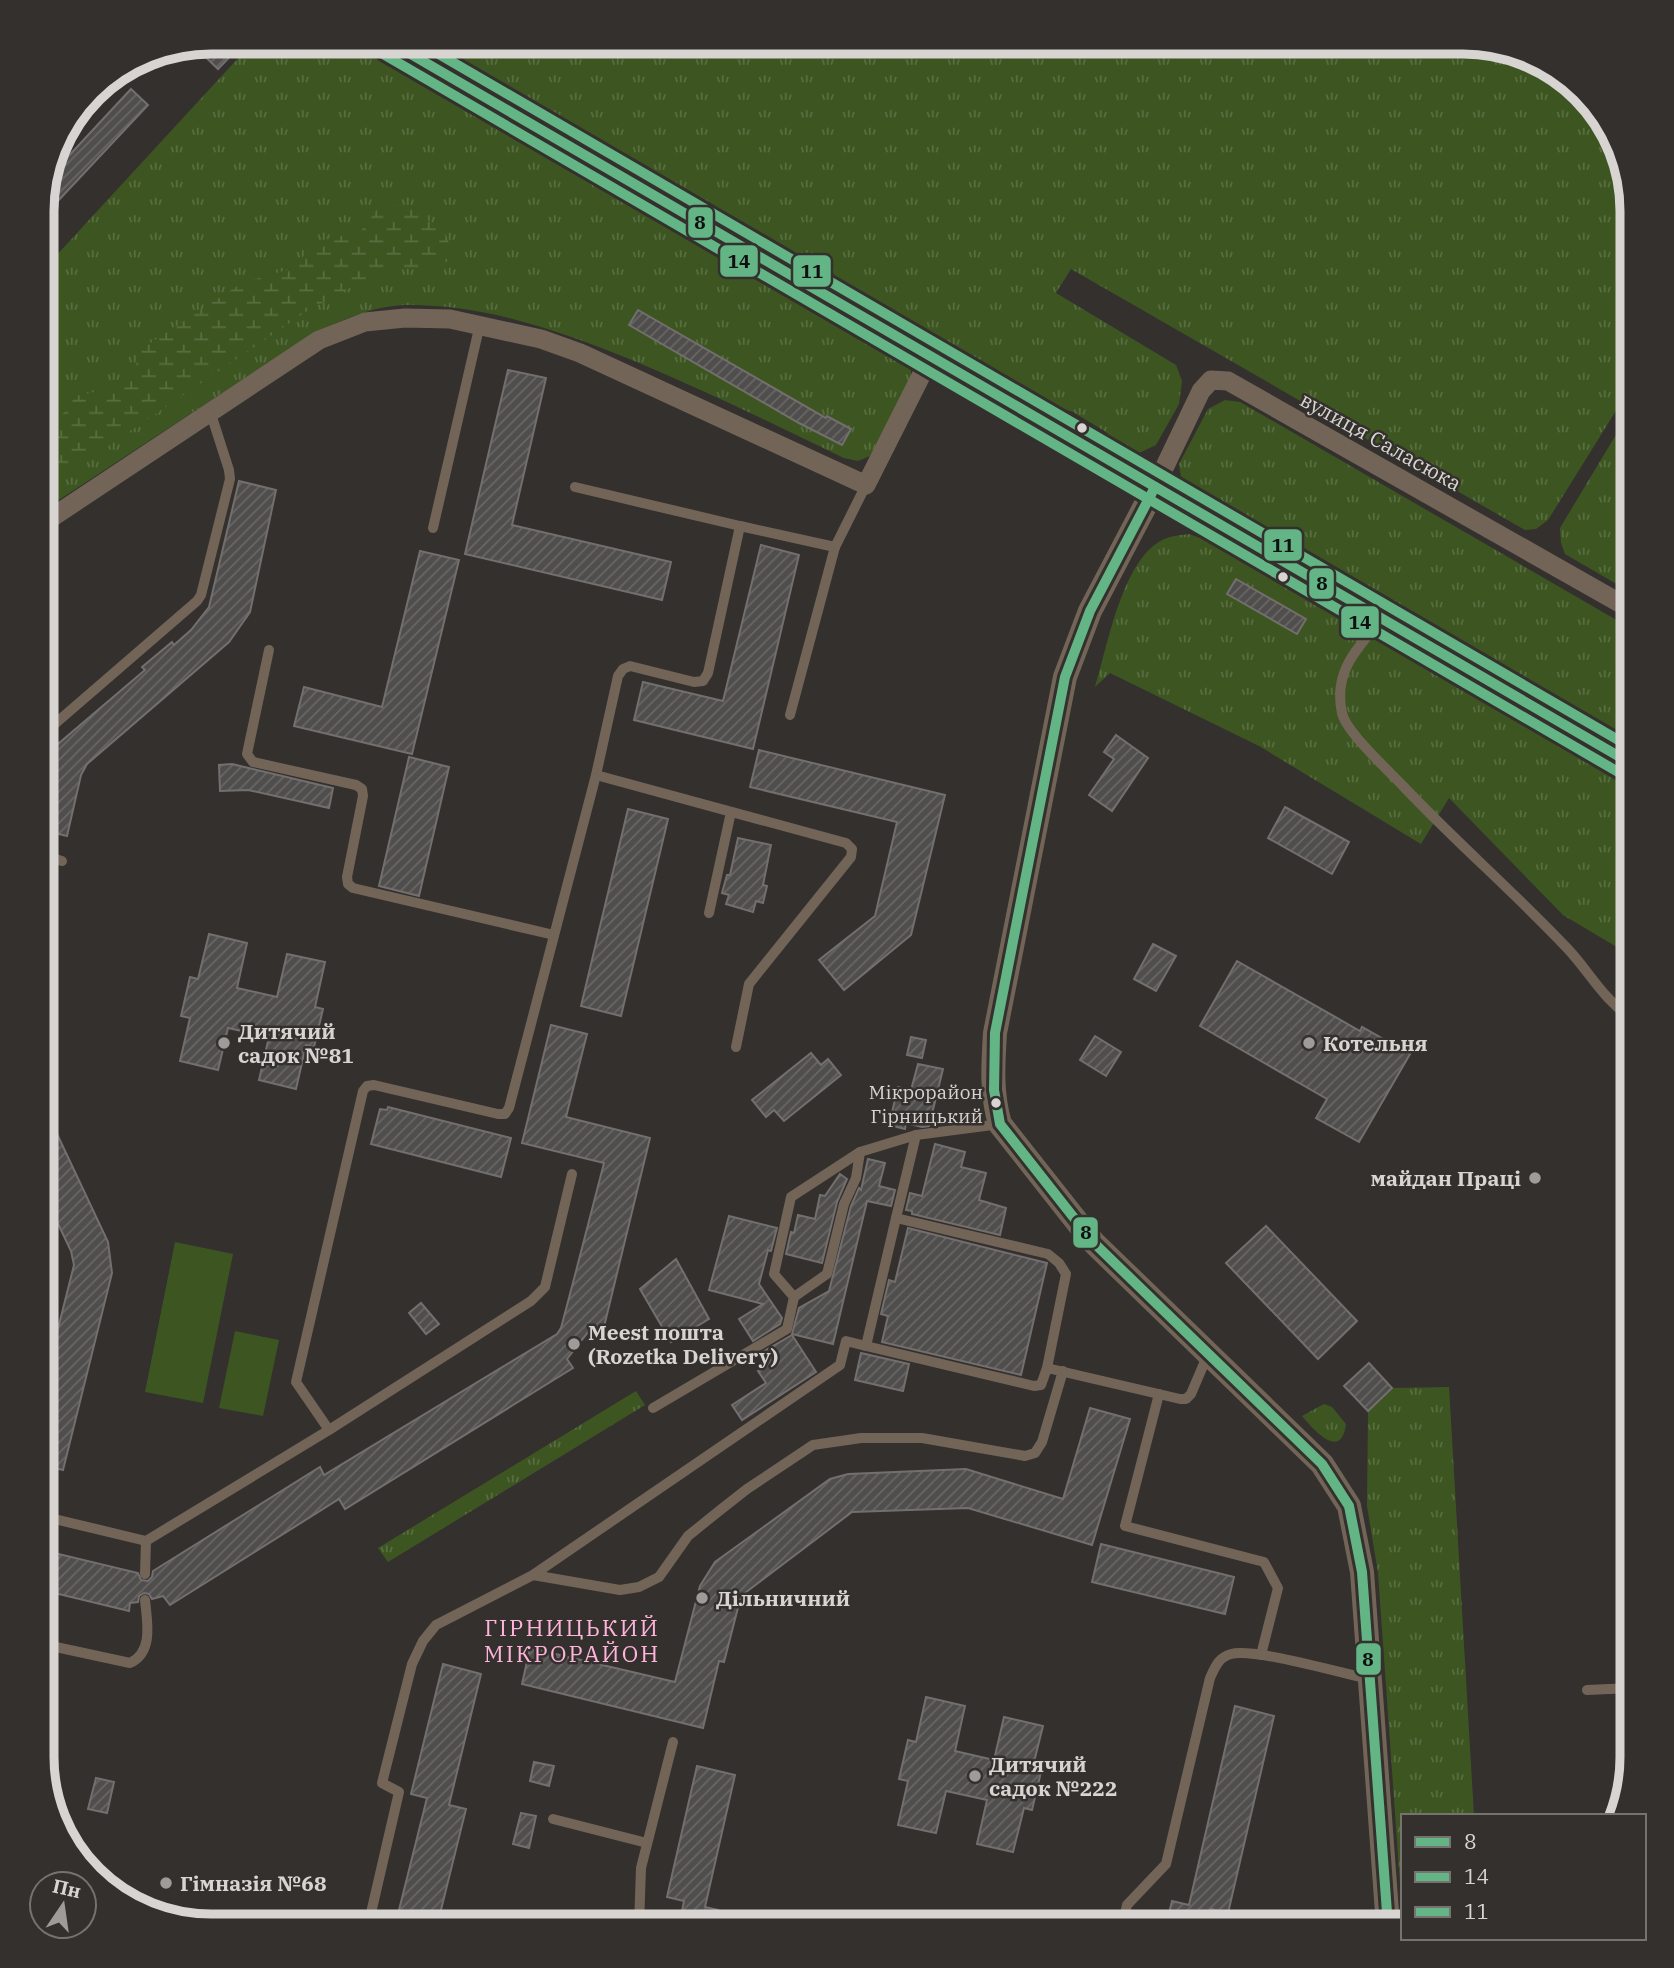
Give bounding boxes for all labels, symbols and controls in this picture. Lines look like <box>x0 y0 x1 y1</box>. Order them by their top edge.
line badge: 8 <box>687 206 714 239</box>
text: 8 <box>694 210 706 234</box>
line badge: 14 <box>719 244 759 278</box>
text: 14 <box>728 249 750 273</box>
line badge: 11 <box>792 254 832 288</box>
text: 11 <box>801 259 823 283</box>
street label: вулиця Саласюка <box>1295 385 1467 497</box>
unlabelled marker <box>1075 421 1089 435</box>
line badge: 11 <box>1263 528 1303 562</box>
text: 11 <box>1272 533 1294 557</box>
line badge: 8 <box>1308 567 1335 600</box>
unlabelled marker <box>1276 570 1290 584</box>
text: 8 <box>1316 571 1328 595</box>
line badge: 14 <box>1340 605 1380 639</box>
text: 14 <box>1349 610 1371 634</box>
place label: Дитячий садок №81 <box>238 1017 354 1069</box>
place label: Котельня <box>1323 1029 1428 1057</box>
marker: Дитячий садок №81 <box>216 1035 232 1051</box>
marker: Котельня <box>1301 1035 1317 1051</box>
place label: Мiкрорайон Гiрницький <box>869 1080 983 1128</box>
marker: Мiкрорайон Гiрницький <box>989 1096 1003 1110</box>
place label: майдан Праці <box>1370 1164 1521 1192</box>
marker: майдан Праці <box>1527 1170 1543 1186</box>
line badge: 8 <box>1072 1216 1099 1249</box>
text: 8 <box>1080 1220 1092 1244</box>
place label: Meest пошта (Rozetka Delivery) <box>588 1318 778 1370</box>
marker: Meest пошта (Rozetka Delivery) <box>566 1336 582 1352</box>
place label: Дільничний <box>716 1584 850 1612</box>
marker: Дільничний <box>694 1590 710 1606</box>
district label: ГІРНИЦЬКИЙ МІКРОРАЙОН <box>484 1612 660 1668</box>
line badge: 8 <box>1355 1642 1382 1676</box>
text: 8 <box>1362 1647 1374 1671</box>
place label: Дитячий садок №222 <box>989 1750 1117 1802</box>
marker: Дитячий садок №222 <box>967 1768 983 1784</box>
legend <box>1401 1814 1646 1940</box>
text: 8 <box>1464 1827 1477 1855</box>
text: 14 <box>1464 1862 1489 1890</box>
place label: Гімназія №68 <box>180 1869 327 1897</box>
north arrow <box>28 1870 98 1940</box>
text: Пн <box>50 1874 83 1903</box>
marker: Гімназія №68 <box>158 1875 174 1891</box>
text: 11 <box>1464 1897 1489 1925</box>

